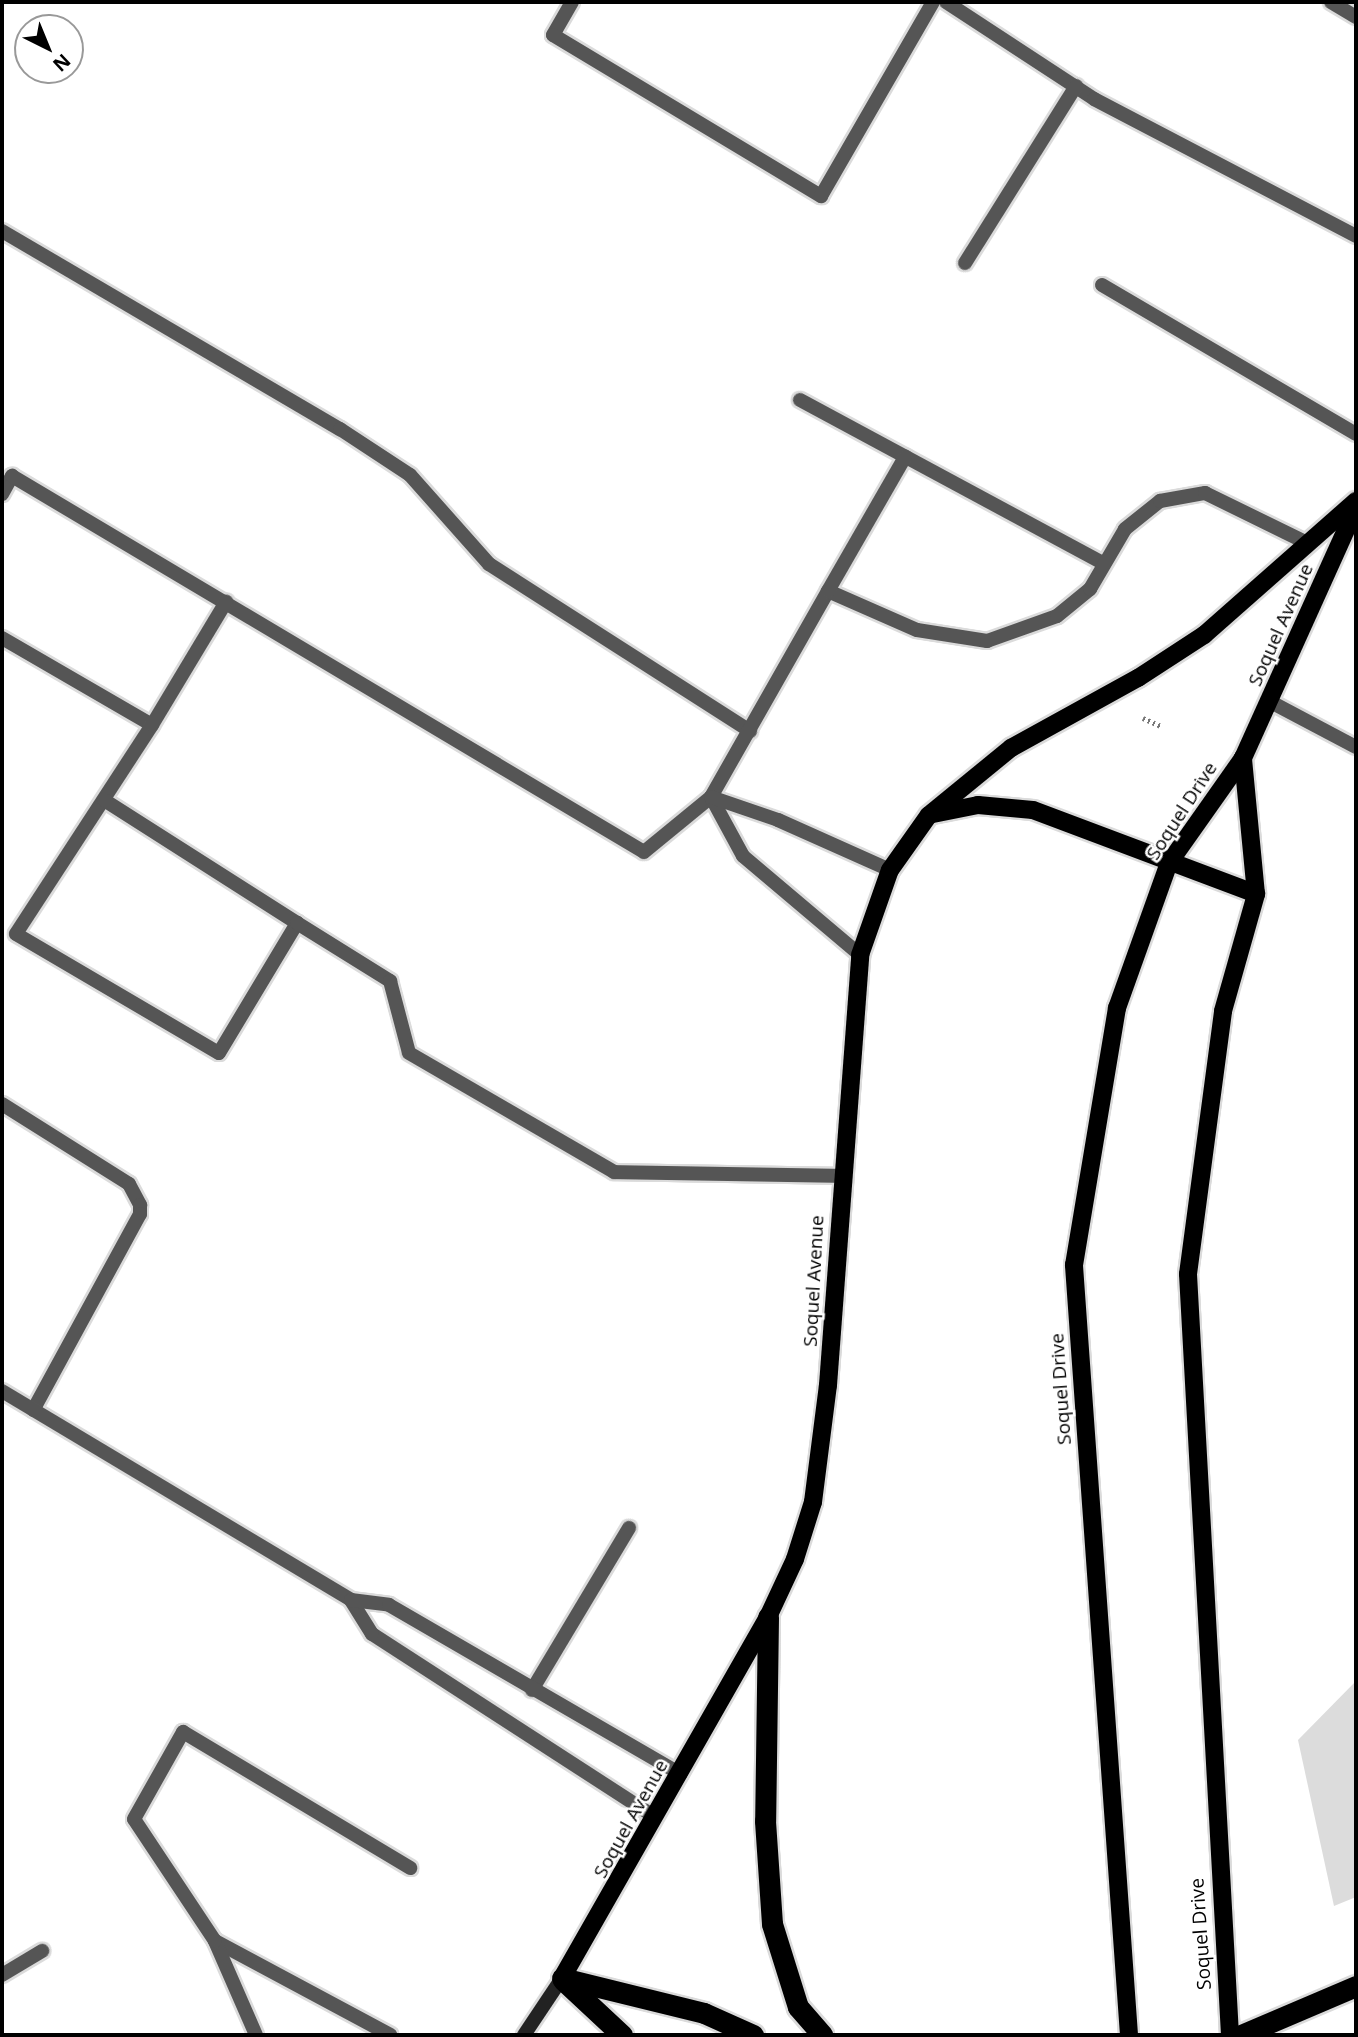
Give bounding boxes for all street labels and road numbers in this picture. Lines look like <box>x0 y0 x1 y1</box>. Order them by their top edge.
street label: Soquel Avenue <box>1244 560 1318 690</box>
street label: Soquel Drive <box>1142 758 1222 864</box>
street label: Soquel Avenue <box>799 1215 829 1347</box>
street label: Soquel Drive <box>1046 1332 1076 1446</box>
street label: Soquel Avenue <box>589 1756 673 1882</box>
street label: Soquel Drive <box>1186 1877 1216 1991</box>

